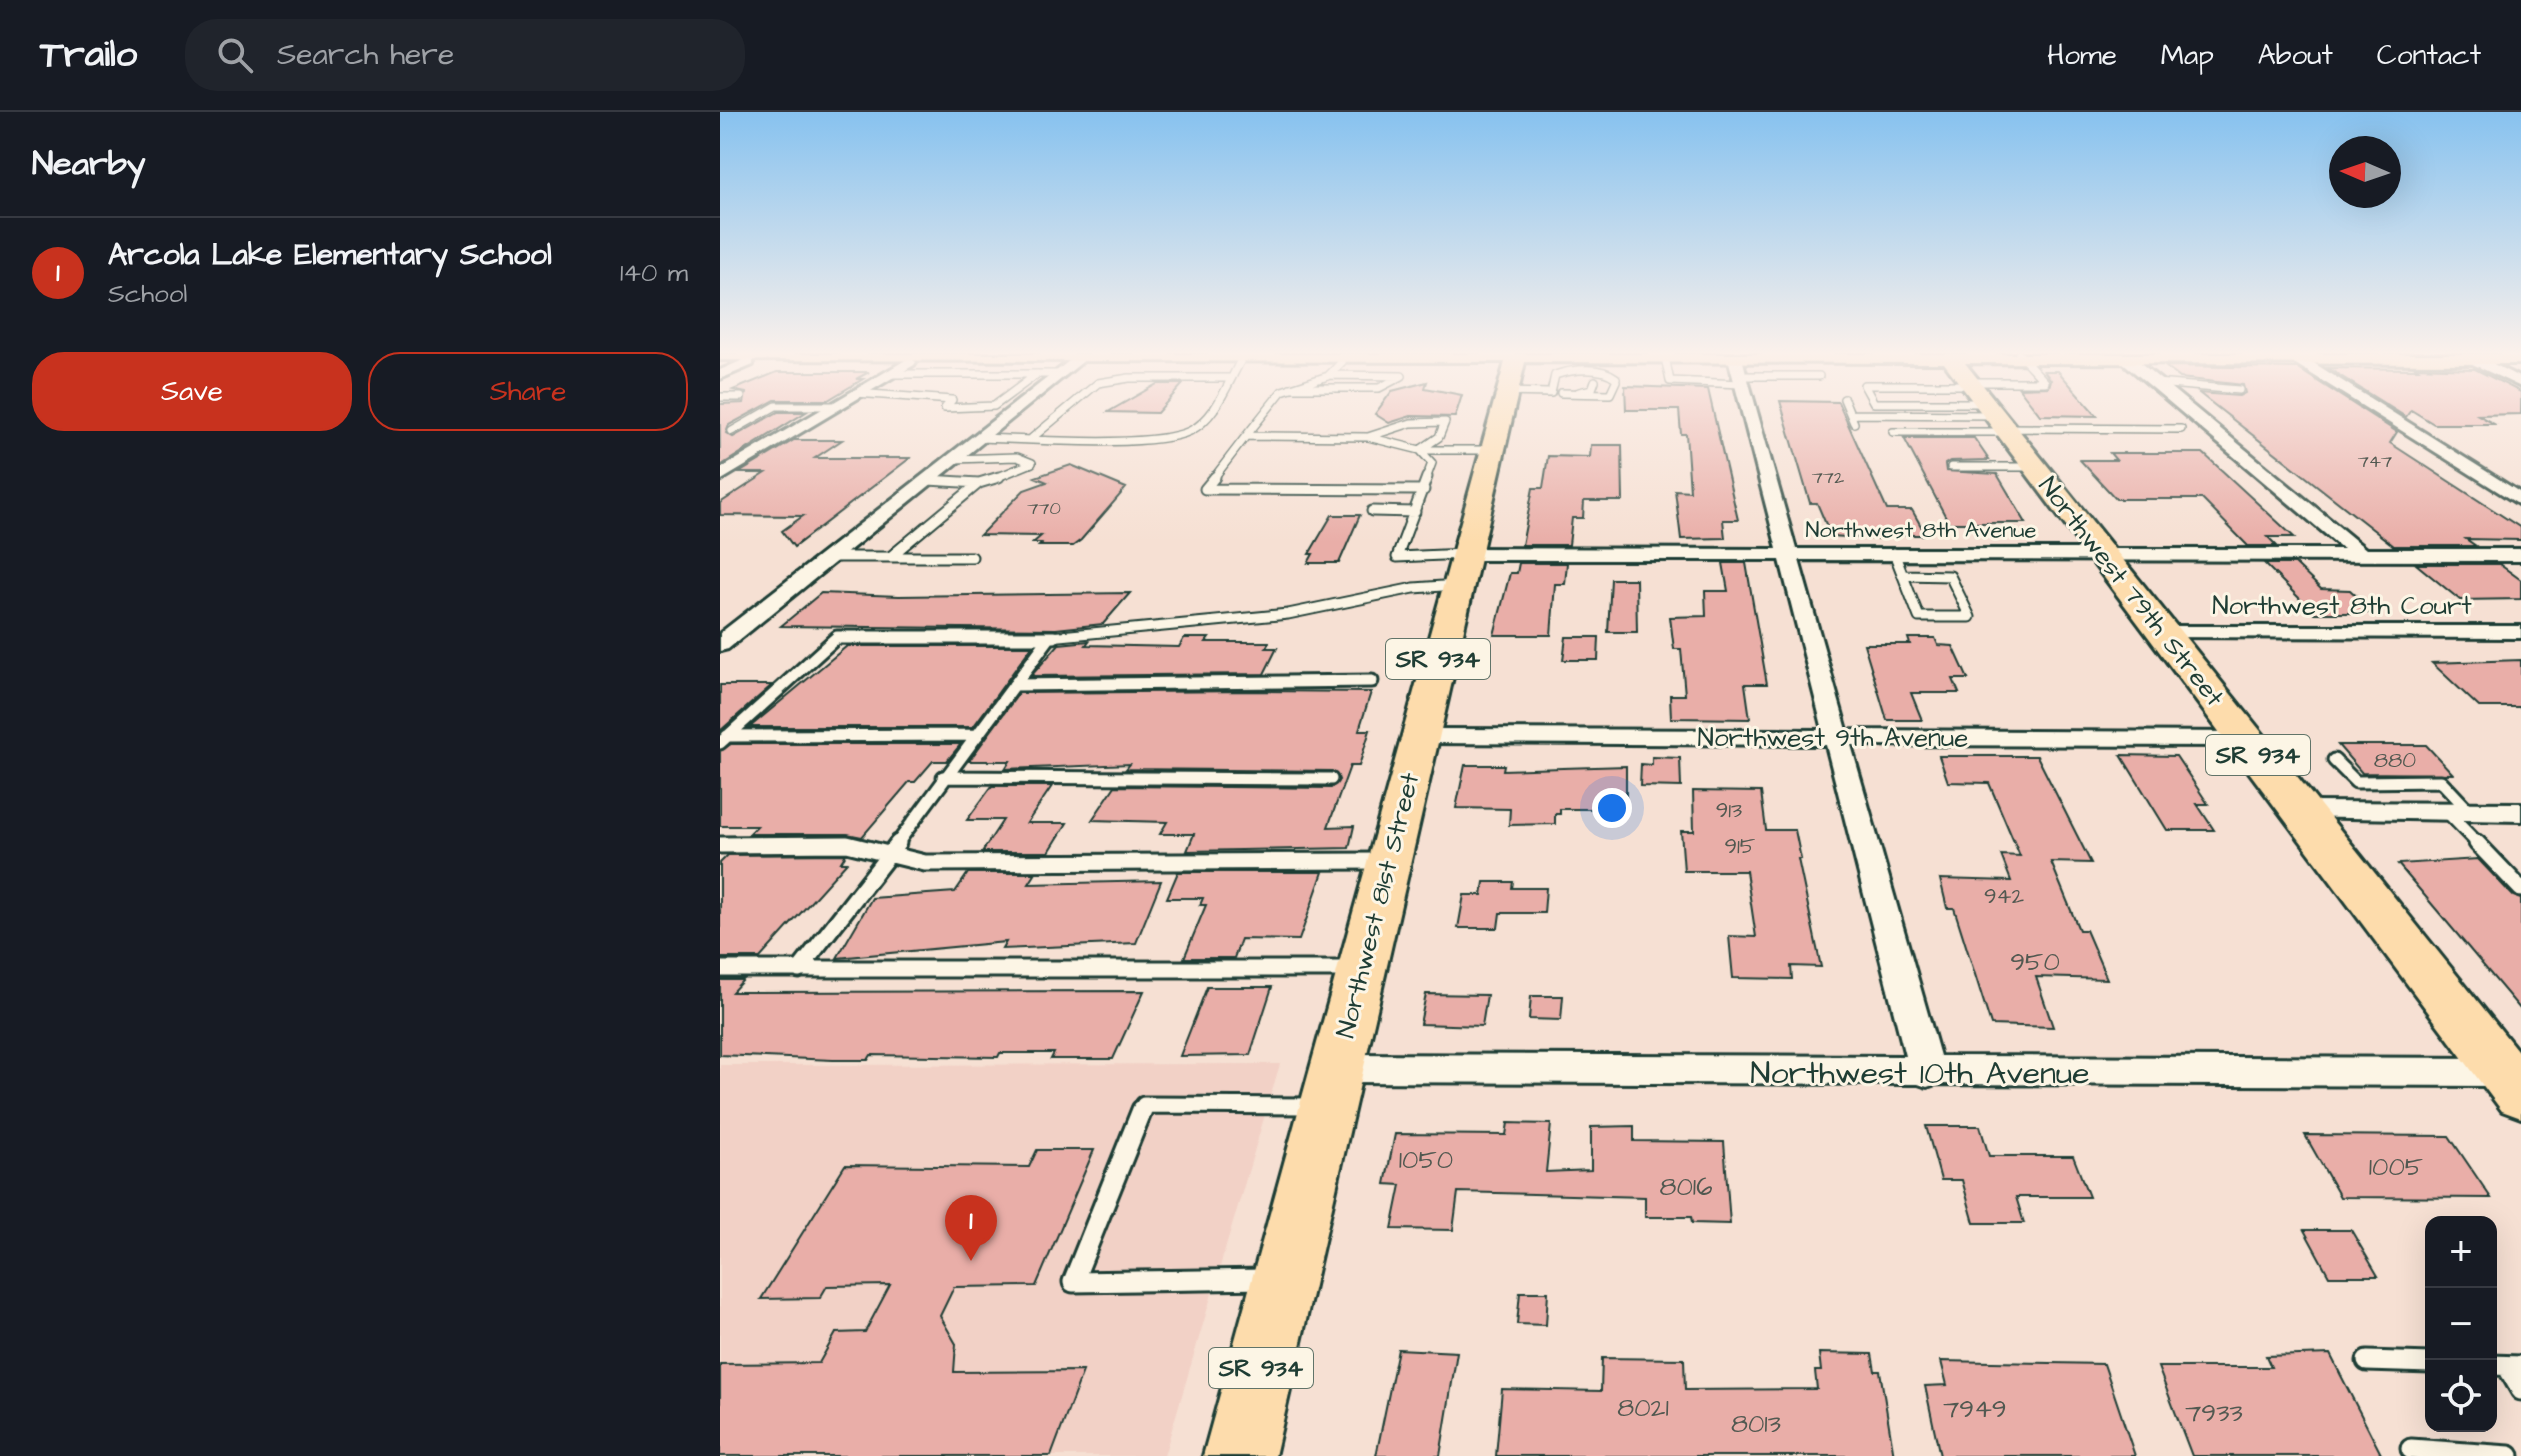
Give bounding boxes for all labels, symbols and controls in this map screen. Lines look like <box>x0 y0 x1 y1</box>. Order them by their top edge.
search box <box>185 19 745 91</box>
text: Trailo <box>40 29 137 81</box>
icon: search <box>213 33 257 77</box>
text: Search here <box>277 34 454 76</box>
text: Home <box>2047 36 2117 75</box>
text: Map <box>2161 36 2214 75</box>
text: About <box>2258 36 2333 75</box>
text: Contact <box>2377 36 2481 75</box>
north arrow <box>2329 136 2401 208</box>
text: Nearby <box>32 140 146 188</box>
text: Arcola Lake Elementary School <box>108 234 552 276</box>
text: 1 <box>56 255 60 291</box>
text: 140 m <box>620 255 688 291</box>
text: School <box>108 276 187 312</box>
button: Save <box>32 352 352 431</box>
button: Share <box>368 352 688 431</box>
house number: 747 <box>2358 449 2392 474</box>
house number: 772 <box>1812 465 1845 490</box>
street label: Northwest 79th Street <box>2030 469 2233 714</box>
house number: 770 <box>1027 496 1061 521</box>
street label: Northwest 8th Avenue <box>1806 515 2037 546</box>
street label: Northwest 8th Court <box>2212 588 2472 624</box>
road number: SR 934 <box>1386 639 1490 679</box>
street label: Northwest 9th Avenue <box>1698 720 1968 756</box>
road number: SR 934 <box>2206 735 2310 775</box>
house number: 880 <box>2374 745 2416 776</box>
street label: Northwest 81st Street <box>1328 768 1428 1042</box>
your location <box>1592 788 1632 828</box>
house number: 913 <box>1716 795 1742 826</box>
house number: 915 <box>1725 831 1756 862</box>
house number: 942 <box>1984 881 2024 912</box>
house number: 950 <box>2010 944 2060 980</box>
street label: Northwest 10th Avenue <box>1750 1051 2090 1096</box>
house number: 1050 <box>1399 1142 1453 1178</box>
house number: 1005 <box>2369 1149 2423 1185</box>
house number: 8016 <box>1660 1169 1712 1205</box>
pin: 1 <box>945 1195 997 1261</box>
map controls <box>2425 1216 2497 1432</box>
button: + <box>2425 1216 2497 1288</box>
button: − <box>2425 1288 2497 1360</box>
road number: SR 934 <box>1209 1348 1313 1388</box>
button: locate <box>2425 1360 2497 1432</box>
house number: 8021 <box>1617 1390 1669 1426</box>
house number: 7949 <box>1943 1391 2007 1427</box>
house number: 7933 <box>2185 1395 2243 1431</box>
house number: 8013 <box>1731 1406 1781 1442</box>

